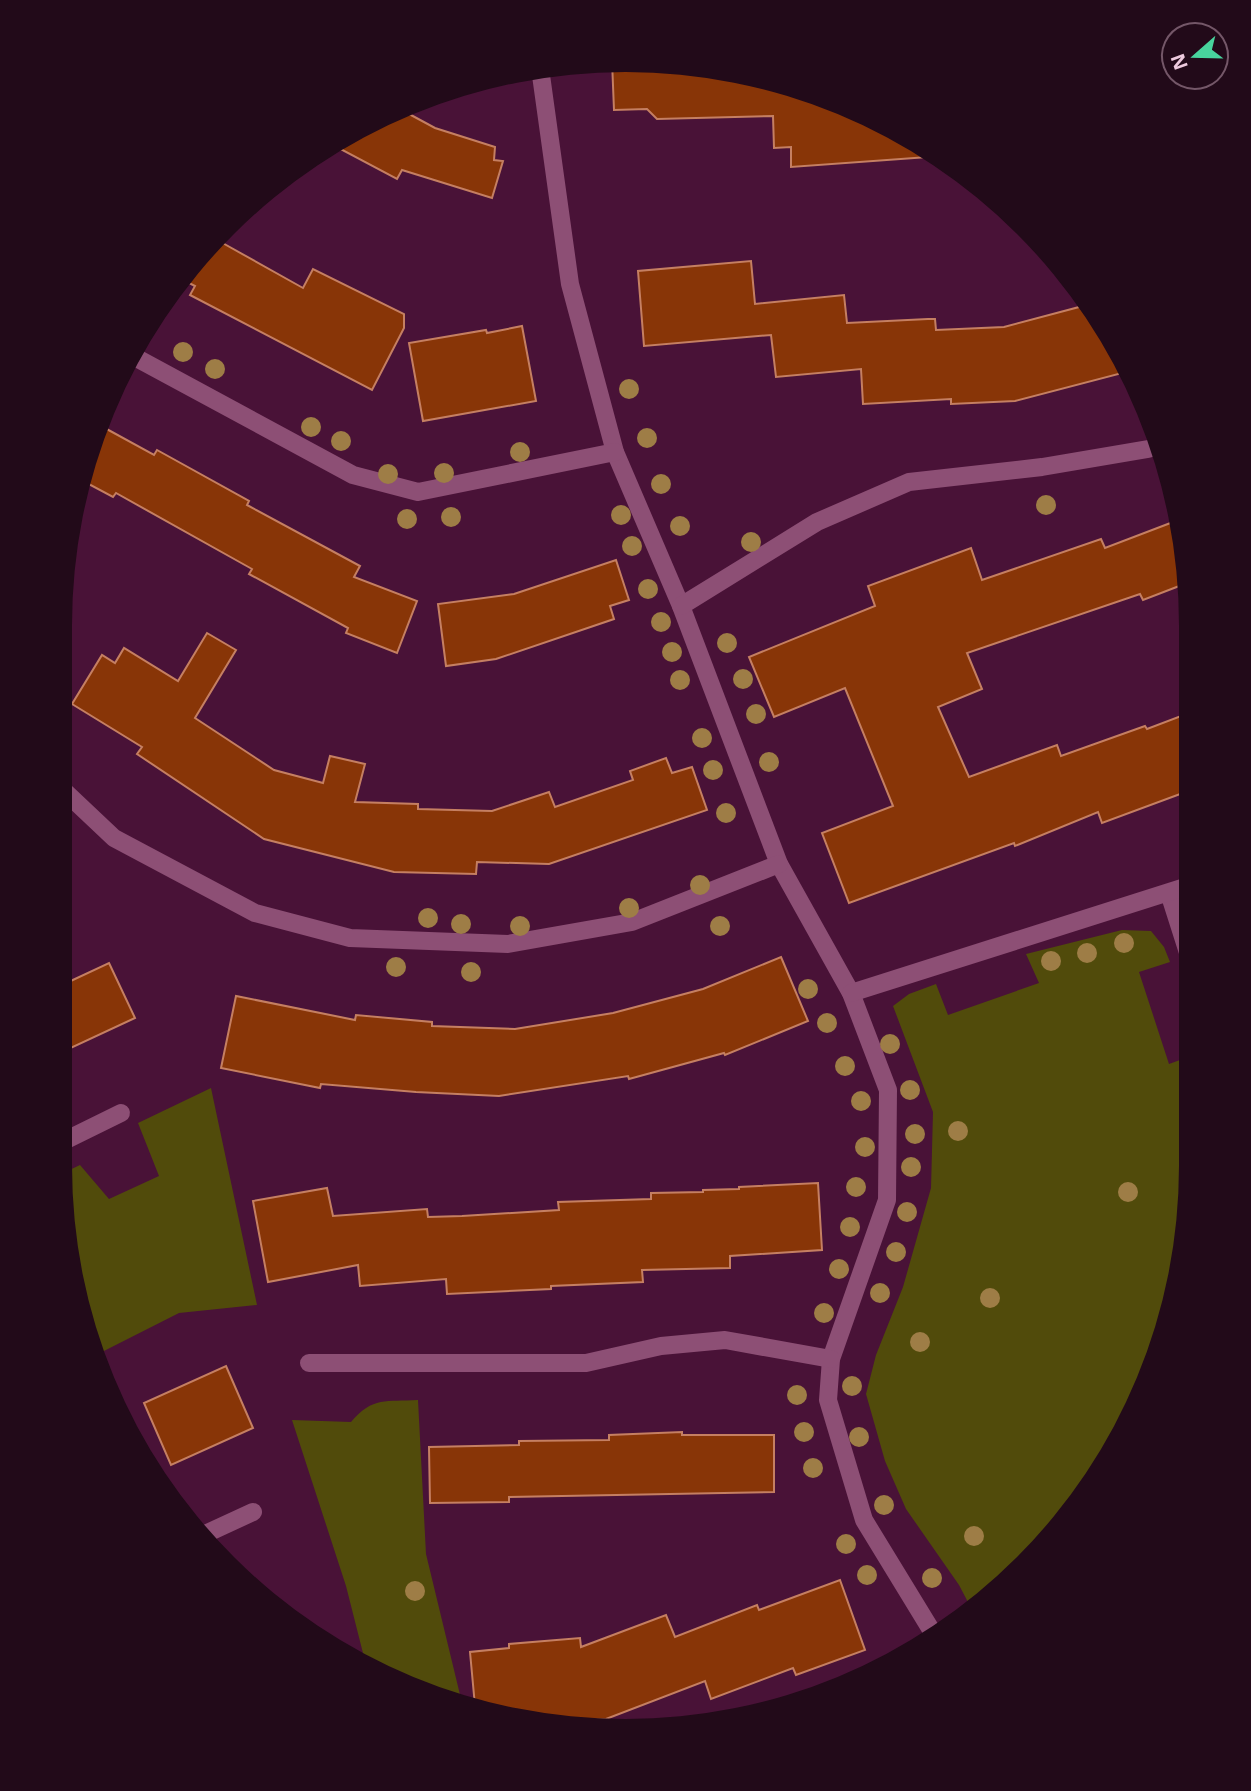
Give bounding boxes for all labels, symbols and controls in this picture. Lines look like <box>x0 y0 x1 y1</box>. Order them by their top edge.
north arrow <box>1160 21 1230 91</box>
text: N <box>1164 50 1194 74</box>

